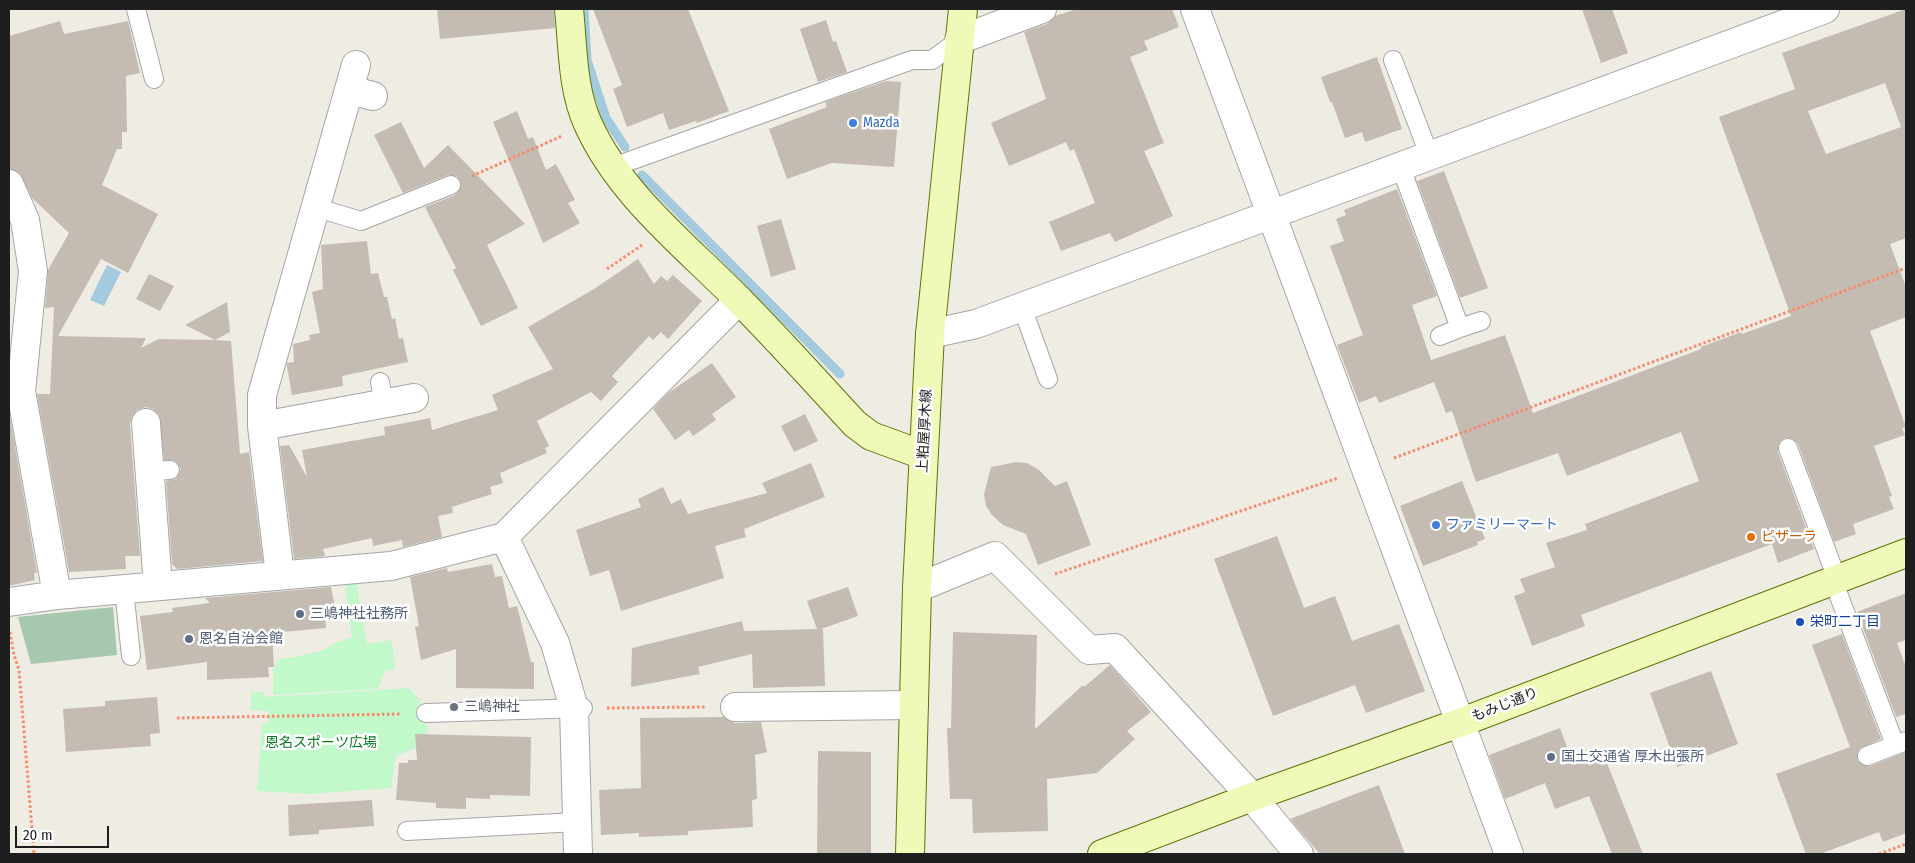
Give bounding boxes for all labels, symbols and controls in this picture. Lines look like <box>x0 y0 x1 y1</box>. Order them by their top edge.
place label: Mazda <box>863 115 900 131</box>
marker: Mazda <box>847 117 859 129</box>
street label: 上粕屋厚木線 <box>914 389 936 473</box>
place label: ファミリーマート <box>1446 517 1558 533</box>
marker: ファミリーマート <box>1430 519 1442 531</box>
place label: ピザーラ <box>1761 529 1817 545</box>
marker: ピザーラ <box>1745 531 1757 543</box>
place label: 三嶋神社社務所 <box>310 606 408 622</box>
marker: 三嶋神社社務所 <box>294 608 306 620</box>
place label: 栄町二丁目 <box>1810 614 1880 630</box>
marker: 栄町二丁目 <box>1794 616 1806 628</box>
place label: 恩名自治会館 <box>199 631 283 647</box>
marker: 恩名自治会館 <box>183 633 195 645</box>
street label: もみじ通り <box>1469 685 1541 725</box>
place label: 三嶋神社 <box>464 699 520 715</box>
marker: 三嶋神社 <box>448 701 460 713</box>
park label: 恩名スポーツ広場 <box>265 735 377 751</box>
place label: 国土交通省 厚木出張所 <box>1561 749 1704 765</box>
marker: 国土交通省 厚木出張所 <box>1545 751 1557 763</box>
scale bar <box>18 816 111 848</box>
text: 20 m <box>23 826 53 844</box>

